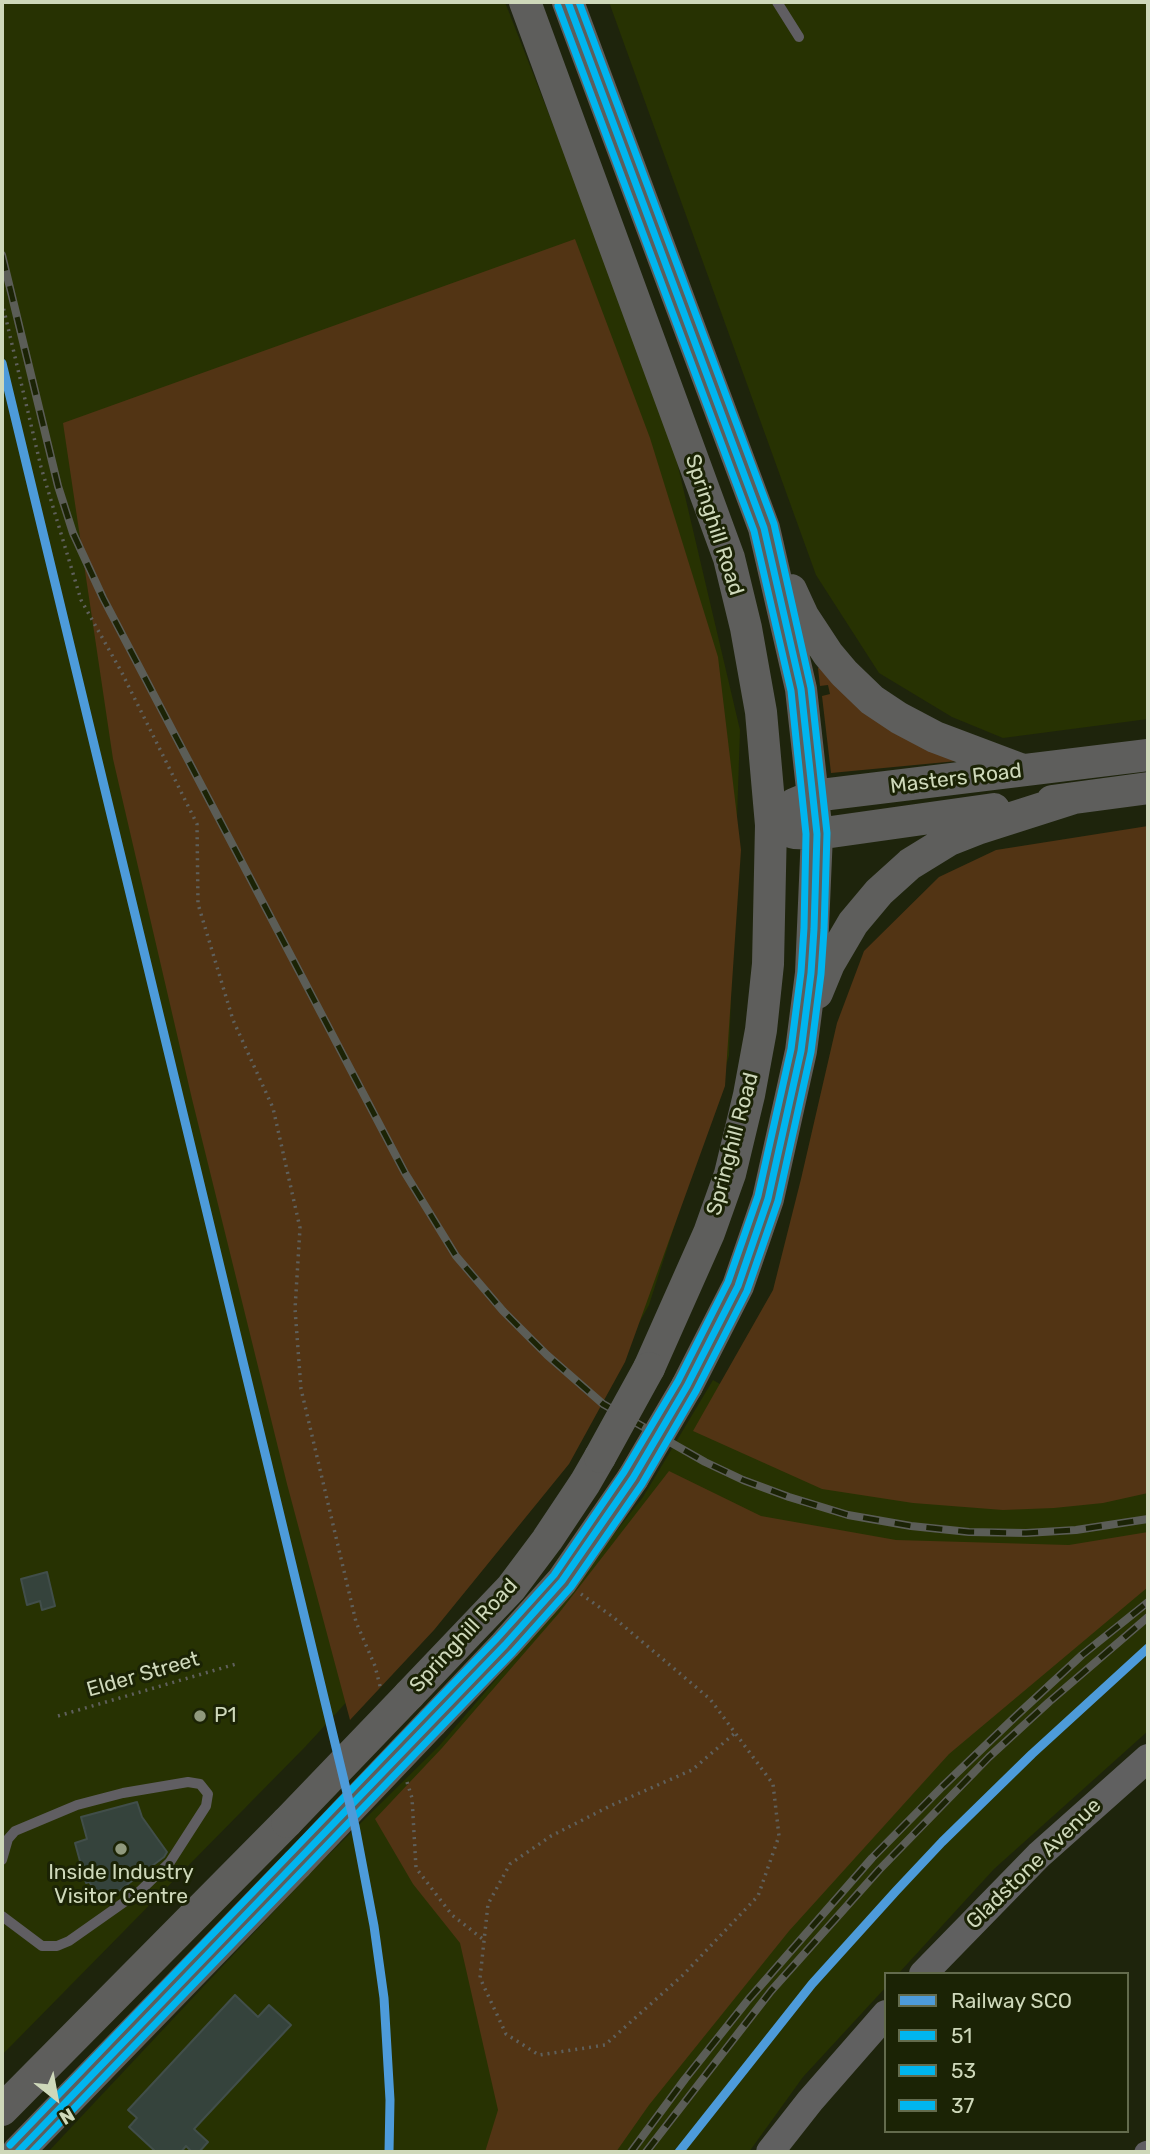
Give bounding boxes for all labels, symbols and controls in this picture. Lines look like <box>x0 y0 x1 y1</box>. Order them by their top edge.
street label: Springhill Road <box>679 451 749 599</box>
street label: Masters Road <box>889 758 1023 800</box>
street label: Springhill Road <box>702 1070 764 1218</box>
street label: Springhill Road <box>405 1574 523 1698</box>
street label: Elder Street <box>84 1647 202 1703</box>
place label: P1 <box>214 1703 236 1729</box>
marker: P1 <box>192 1708 208 1724</box>
street label: Gladstone Avenue <box>961 1793 1107 1935</box>
marker: Inside Industry Visitor Centre <box>113 1841 129 1857</box>
place label: Inside Industry Visitor Centre <box>48 1860 194 1910</box>
legend <box>884 1972 1129 2133</box>
text: Railway SCO <box>951 1988 1072 2013</box>
text: 51 <box>951 2023 972 2048</box>
text: 53 <box>951 2058 976 2083</box>
north arrow <box>21 2063 91 2133</box>
text: 37 <box>951 2093 974 2118</box>
text: N <box>55 2103 79 2130</box>

